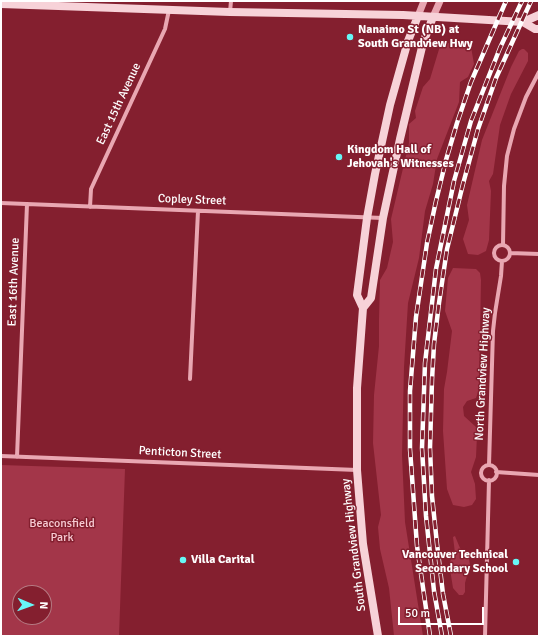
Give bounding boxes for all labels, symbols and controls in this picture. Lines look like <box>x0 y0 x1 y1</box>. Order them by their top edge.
place label: Nanaimo St (NB) at South Grandview Hwy <box>358 23 473 51</box>
marker: Nanaimo St (NB) at South Grandview Hwy <box>345 32 355 42</box>
street label: East 15th Avenue <box>94 61 144 147</box>
place label: Kingdom Hall of Jehovah's Witnesses <box>347 143 454 171</box>
marker: Kingdom Hall of Jehovah's Witnesses <box>334 152 344 162</box>
street label: Copley Street <box>158 192 226 208</box>
street label: East 16th Avenue <box>5 237 23 327</box>
street label: North Grandview Highway <box>472 307 494 441</box>
street label: Penticton Street <box>138 444 222 462</box>
street label: South Grandview Highway <box>339 478 369 612</box>
park label: Beaconsfield Park <box>29 517 95 545</box>
place label: Vancouver Technical Secondary School <box>402 548 508 576</box>
place label: Villa Carital <box>191 553 254 567</box>
marker: Villa Carital <box>178 555 188 565</box>
marker: Vancouver Technical Secondary School <box>511 557 521 567</box>
north arrow <box>12 585 52 625</box>
scale bar <box>400 599 486 625</box>
text: N <box>37 601 50 609</box>
text: 50 m <box>405 606 430 621</box>

